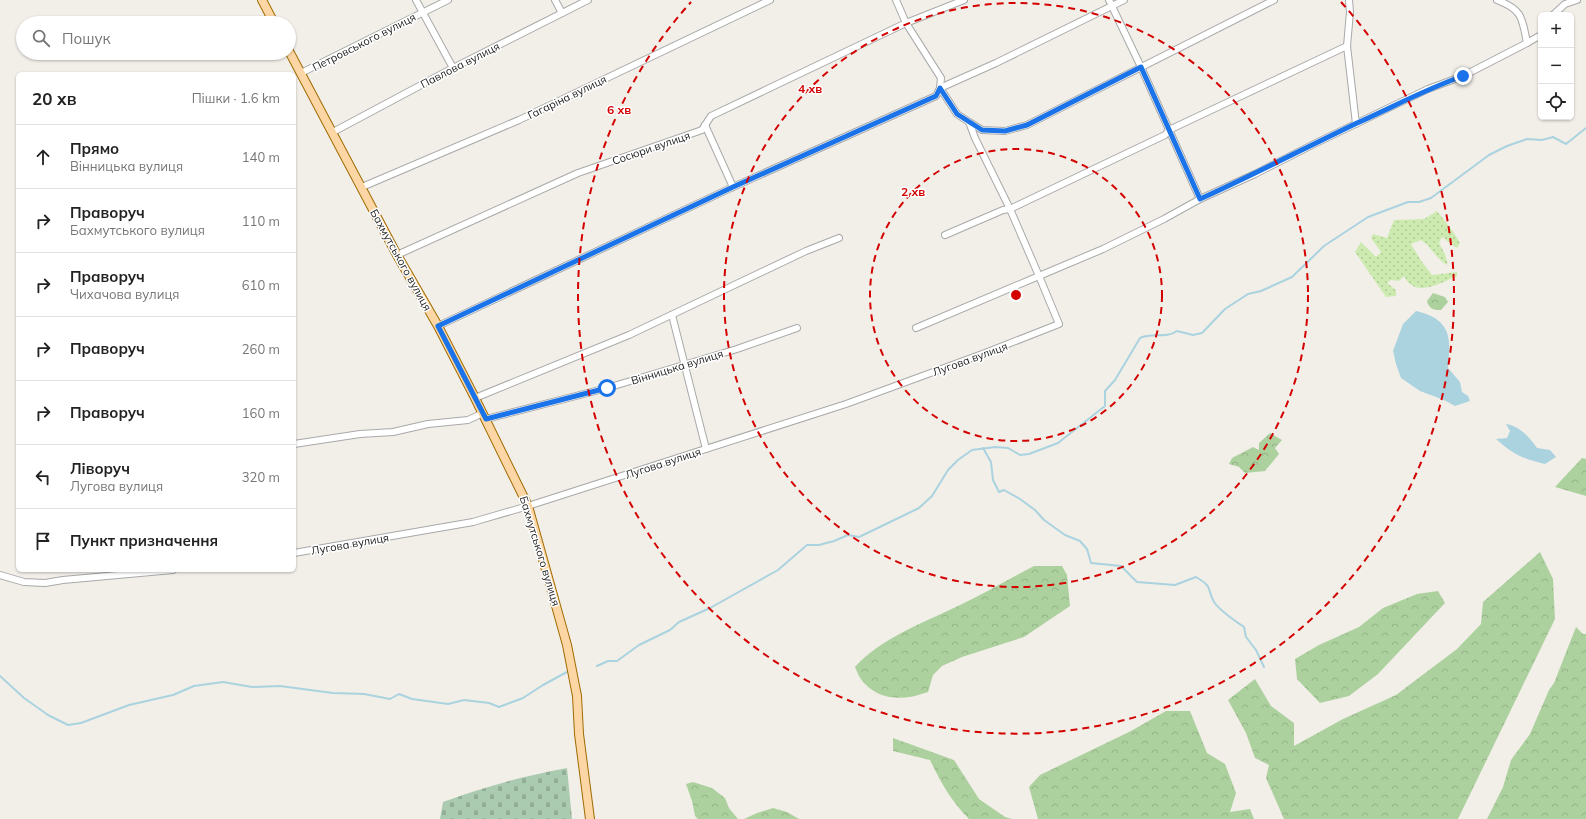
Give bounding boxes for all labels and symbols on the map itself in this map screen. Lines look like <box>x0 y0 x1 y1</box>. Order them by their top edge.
street label: Петровського вулиця <box>310 10 418 74</box>
street label: Павлова вулиця <box>418 39 502 91</box>
route end <box>1454 67 1472 85</box>
street label: Гагаріна вулиця <box>525 72 609 122</box>
text: 4 хв <box>798 81 822 96</box>
text: 6 хв <box>607 102 631 117</box>
street label: Сосюри вулиця <box>610 128 692 168</box>
text: 2 хв <box>901 184 925 199</box>
street label: Бахмутського вулиця <box>367 207 435 313</box>
centre of rings <box>1009 288 1023 302</box>
street label: Лугова вулиця <box>931 339 1009 379</box>
street label: Вінницька вулиця <box>629 346 725 388</box>
route start <box>598 379 616 397</box>
street label: Лугова вулиця <box>623 444 703 482</box>
street label: Бахмутського вулиця <box>517 494 563 608</box>
street label: Лугова вулиця <box>310 530 390 558</box>

